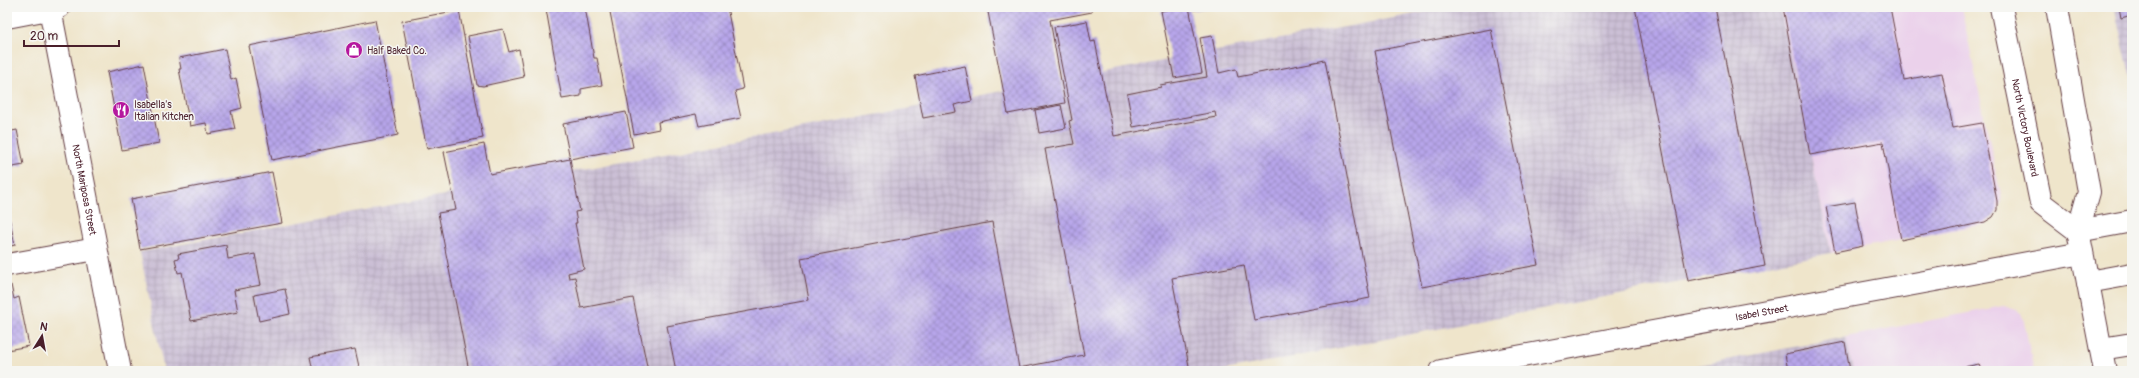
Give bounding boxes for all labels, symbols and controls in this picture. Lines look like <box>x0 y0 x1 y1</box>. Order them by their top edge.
scale bar <box>24 22 119 48</box>
text: 20 m <box>30 29 59 44</box>
shop icon: Half Baked Co. <box>344 40 364 60</box>
place label: Half Baked Co. <box>367 45 427 57</box>
street label: North Victory Boulevard <box>2009 78 2040 178</box>
place label: Isabella's Italian Kitchen <box>134 99 194 123</box>
restaurant icon: Isabella's Italian Kitchen <box>111 100 131 120</box>
street label: North Mariposa Street <box>69 143 99 237</box>
street label: Isabel Street <box>1734 302 1790 324</box>
north arrow <box>22 316 62 356</box>
text: N <box>39 320 49 334</box>

